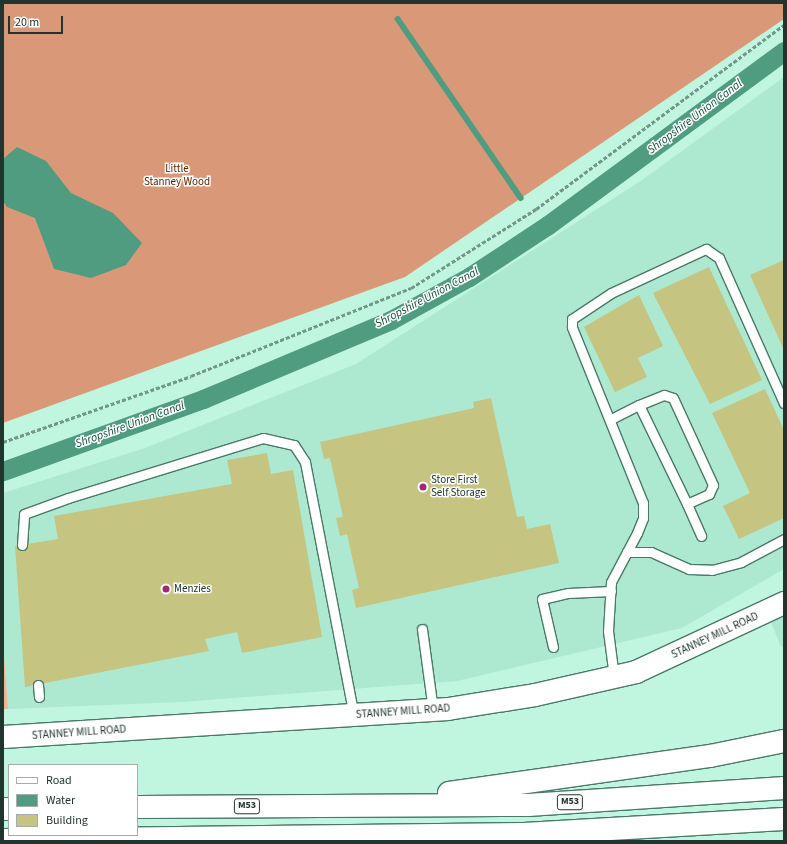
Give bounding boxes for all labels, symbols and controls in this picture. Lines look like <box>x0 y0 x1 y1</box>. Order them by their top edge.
scale bar <box>10 8 65 34</box>
text: 20 m <box>15 14 39 31</box>
water label: Shropshire Union Canal <box>645 77 745 157</box>
park label: Little Stanney Wood <box>144 163 210 189</box>
water label: Shropshire Union Canal <box>373 265 481 331</box>
water label: Shropshire Union Canal <box>73 399 187 451</box>
place label: Store First Self Storage <box>431 474 486 500</box>
marker: Store First Self Storage <box>418 482 428 492</box>
place label: Menzies <box>174 582 211 596</box>
marker: Menzies <box>161 584 171 594</box>
street label: STANNEY MILL ROAD <box>669 610 761 662</box>
street label: STANNEY MILL ROAD <box>355 702 451 722</box>
street label: STANNEY MILL ROAD <box>31 723 127 743</box>
legend <box>8 764 138 836</box>
text: Road <box>46 772 72 789</box>
text: Water <box>46 792 75 809</box>
road number: M53 <box>556 794 584 810</box>
road number: M53 <box>233 798 261 814</box>
text: Building <box>46 812 88 829</box>

